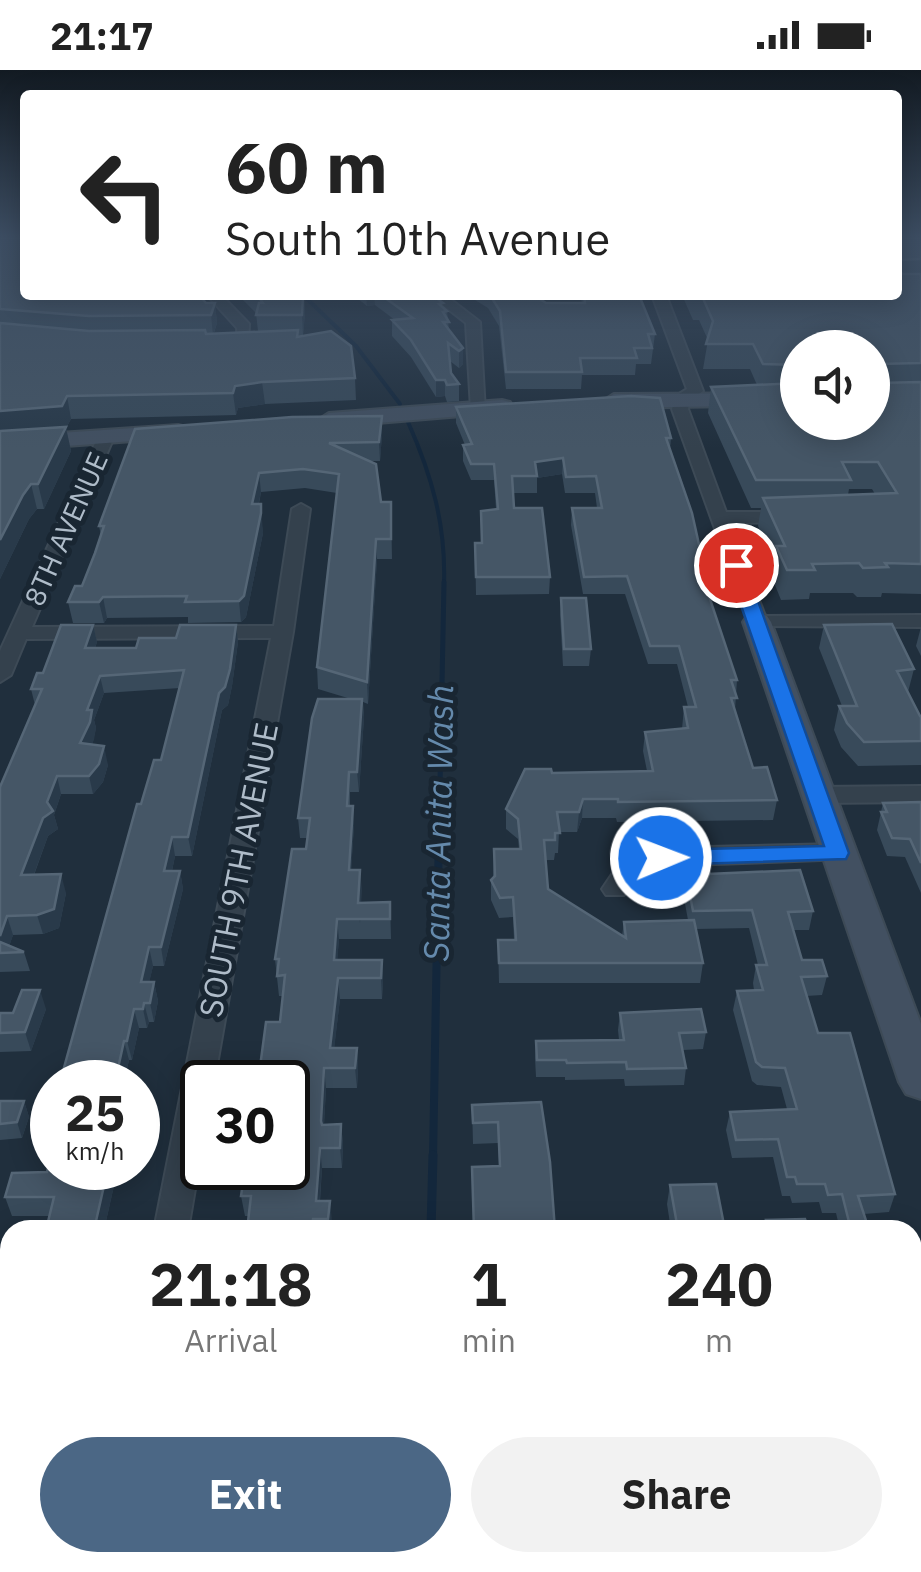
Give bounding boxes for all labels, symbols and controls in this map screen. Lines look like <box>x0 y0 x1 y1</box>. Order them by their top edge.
text: 21:17 <box>50 11 154 60</box>
text: 60 m <box>225 121 388 212</box>
icon: left <box>60 130 190 260</box>
text: South 10th Avenue <box>225 209 610 267</box>
map controls <box>780 330 890 440</box>
button: sound <box>780 330 890 440</box>
street label: 8TH AVENUE <box>15 446 116 611</box>
pin <box>694 523 779 608</box>
icon: arrive <box>709 538 764 593</box>
water label: Santa Anita Wash <box>413 684 463 962</box>
street label: SOUTH 9TH AVENUE <box>189 719 287 1021</box>
position arrow <box>609 806 713 910</box>
speed limit sign: 30 <box>180 1060 310 1190</box>
text: 25 <box>65 1080 125 1145</box>
text: km/h <box>66 1134 124 1167</box>
text: 21:18 <box>149 1244 313 1323</box>
text: 1 <box>471 1244 507 1323</box>
text: 240 <box>665 1244 773 1323</box>
text: Arrival <box>184 1319 278 1361</box>
text: min <box>462 1319 516 1361</box>
text: m <box>705 1319 733 1361</box>
button: Exit <box>40 1437 451 1552</box>
button: Share <box>471 1437 882 1552</box>

